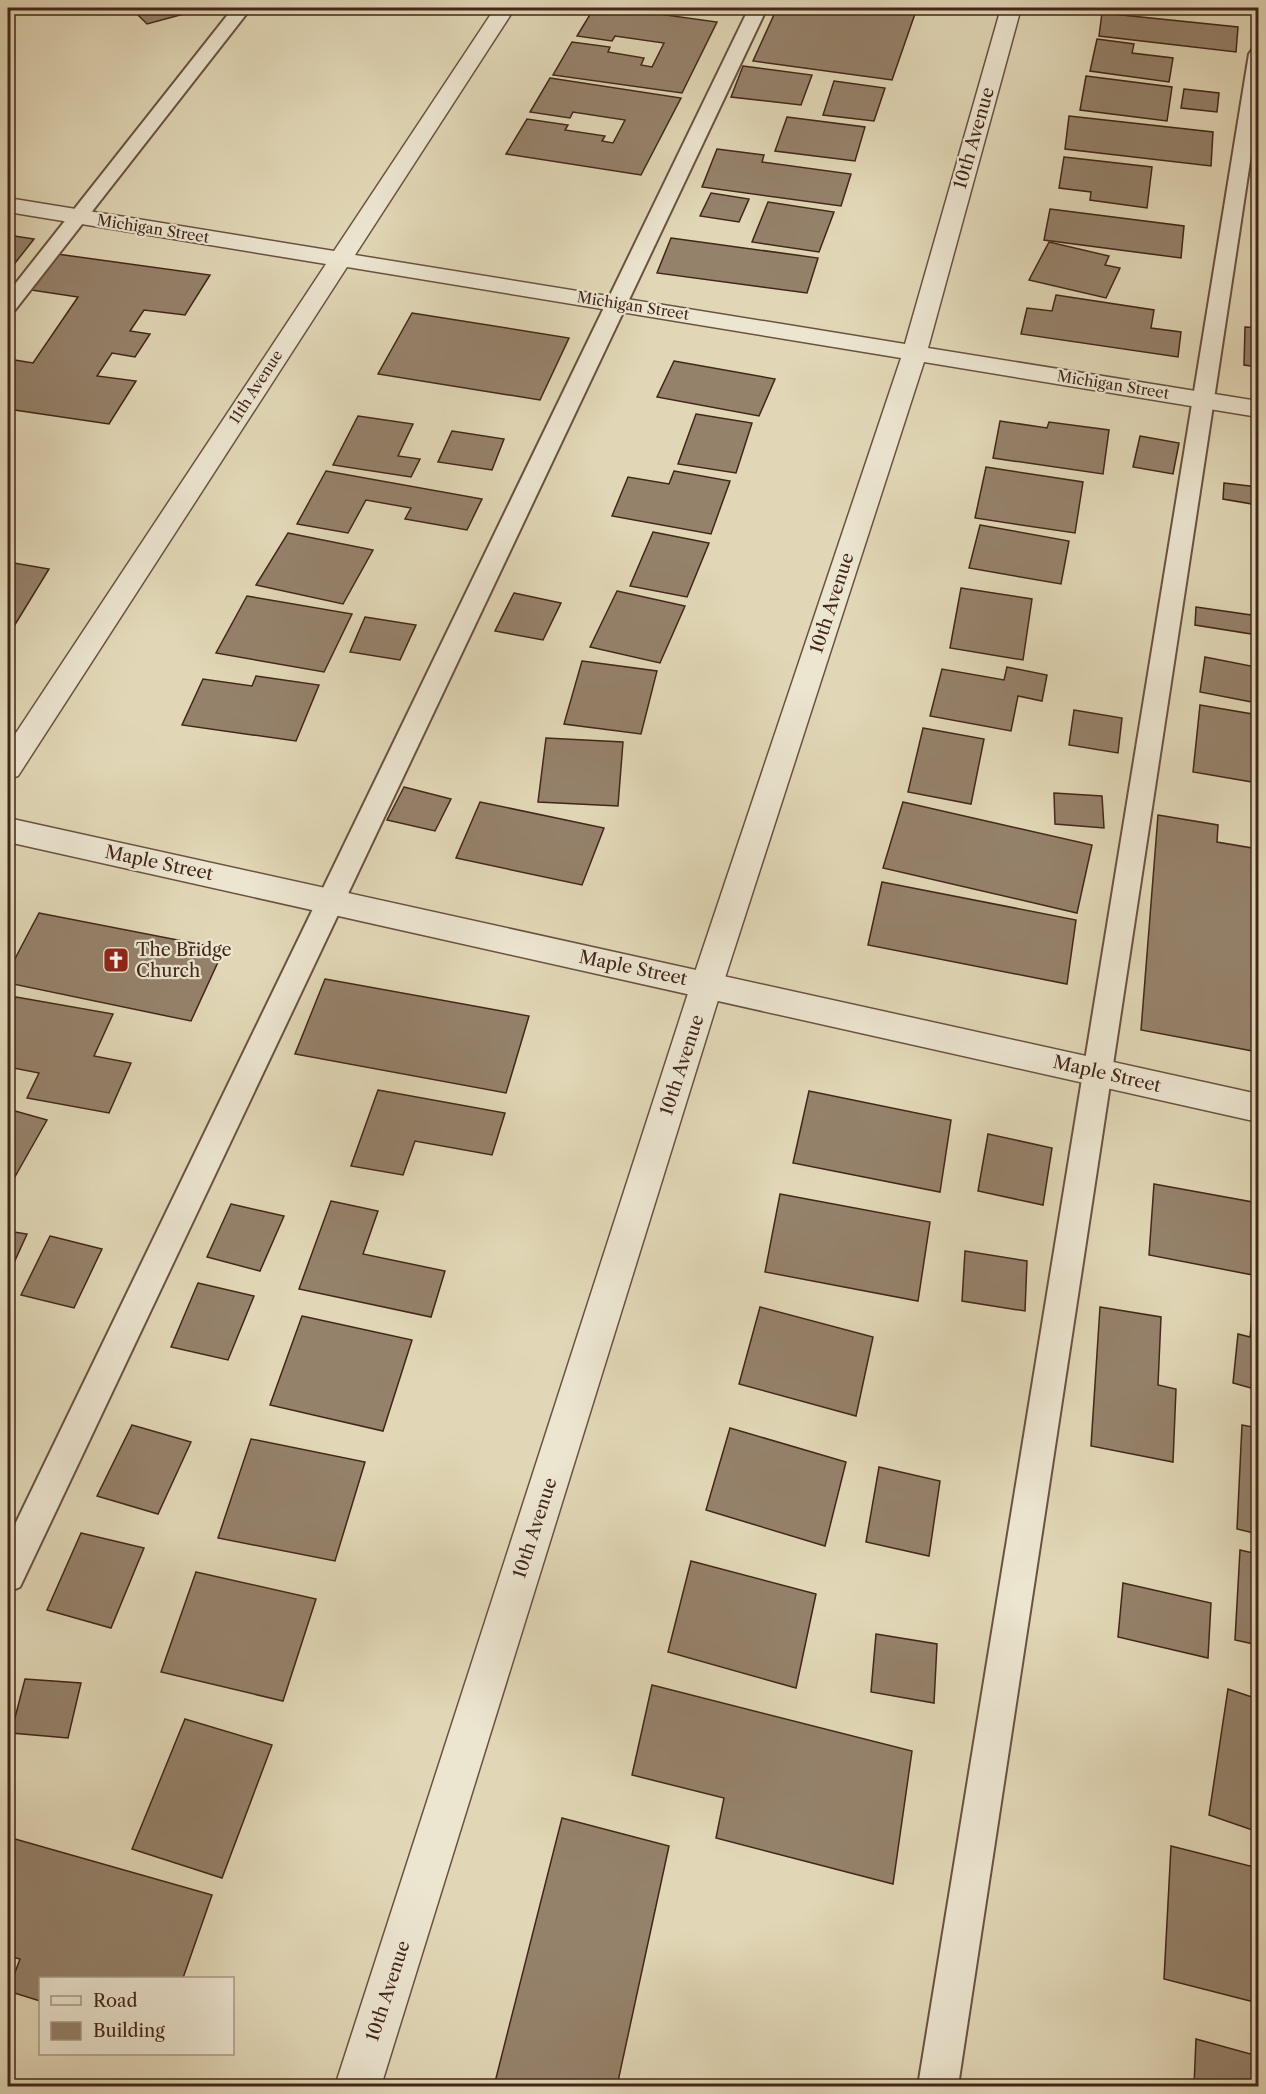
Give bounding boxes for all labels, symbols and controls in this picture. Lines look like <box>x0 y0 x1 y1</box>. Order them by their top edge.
street label: 10th Avenue <box>949 85 999 191</box>
street label: Michigan Street <box>96 210 211 247</box>
street label: Michigan Street <box>576 287 691 324</box>
street label: 11th Avenue <box>225 346 286 427</box>
street label: Michigan Street <box>1056 366 1171 403</box>
street label: 10th Avenue <box>805 550 859 656</box>
street label: Maple Street <box>103 841 216 885</box>
place label: The Bridge Church <box>136 939 232 982</box>
church icon: The Bridge Church <box>101 945 131 975</box>
street label: Maple Street <box>577 946 690 990</box>
street label: 10th Avenue <box>655 1012 709 1118</box>
street label: Maple Street <box>1051 1051 1164 1097</box>
street label: 10th Avenue <box>508 1475 562 1581</box>
street label: 10th Avenue <box>361 1938 415 2044</box>
legend <box>39 1977 234 2055</box>
text: Road <box>93 1990 138 2012</box>
text: Building <box>93 2020 165 2042</box>

